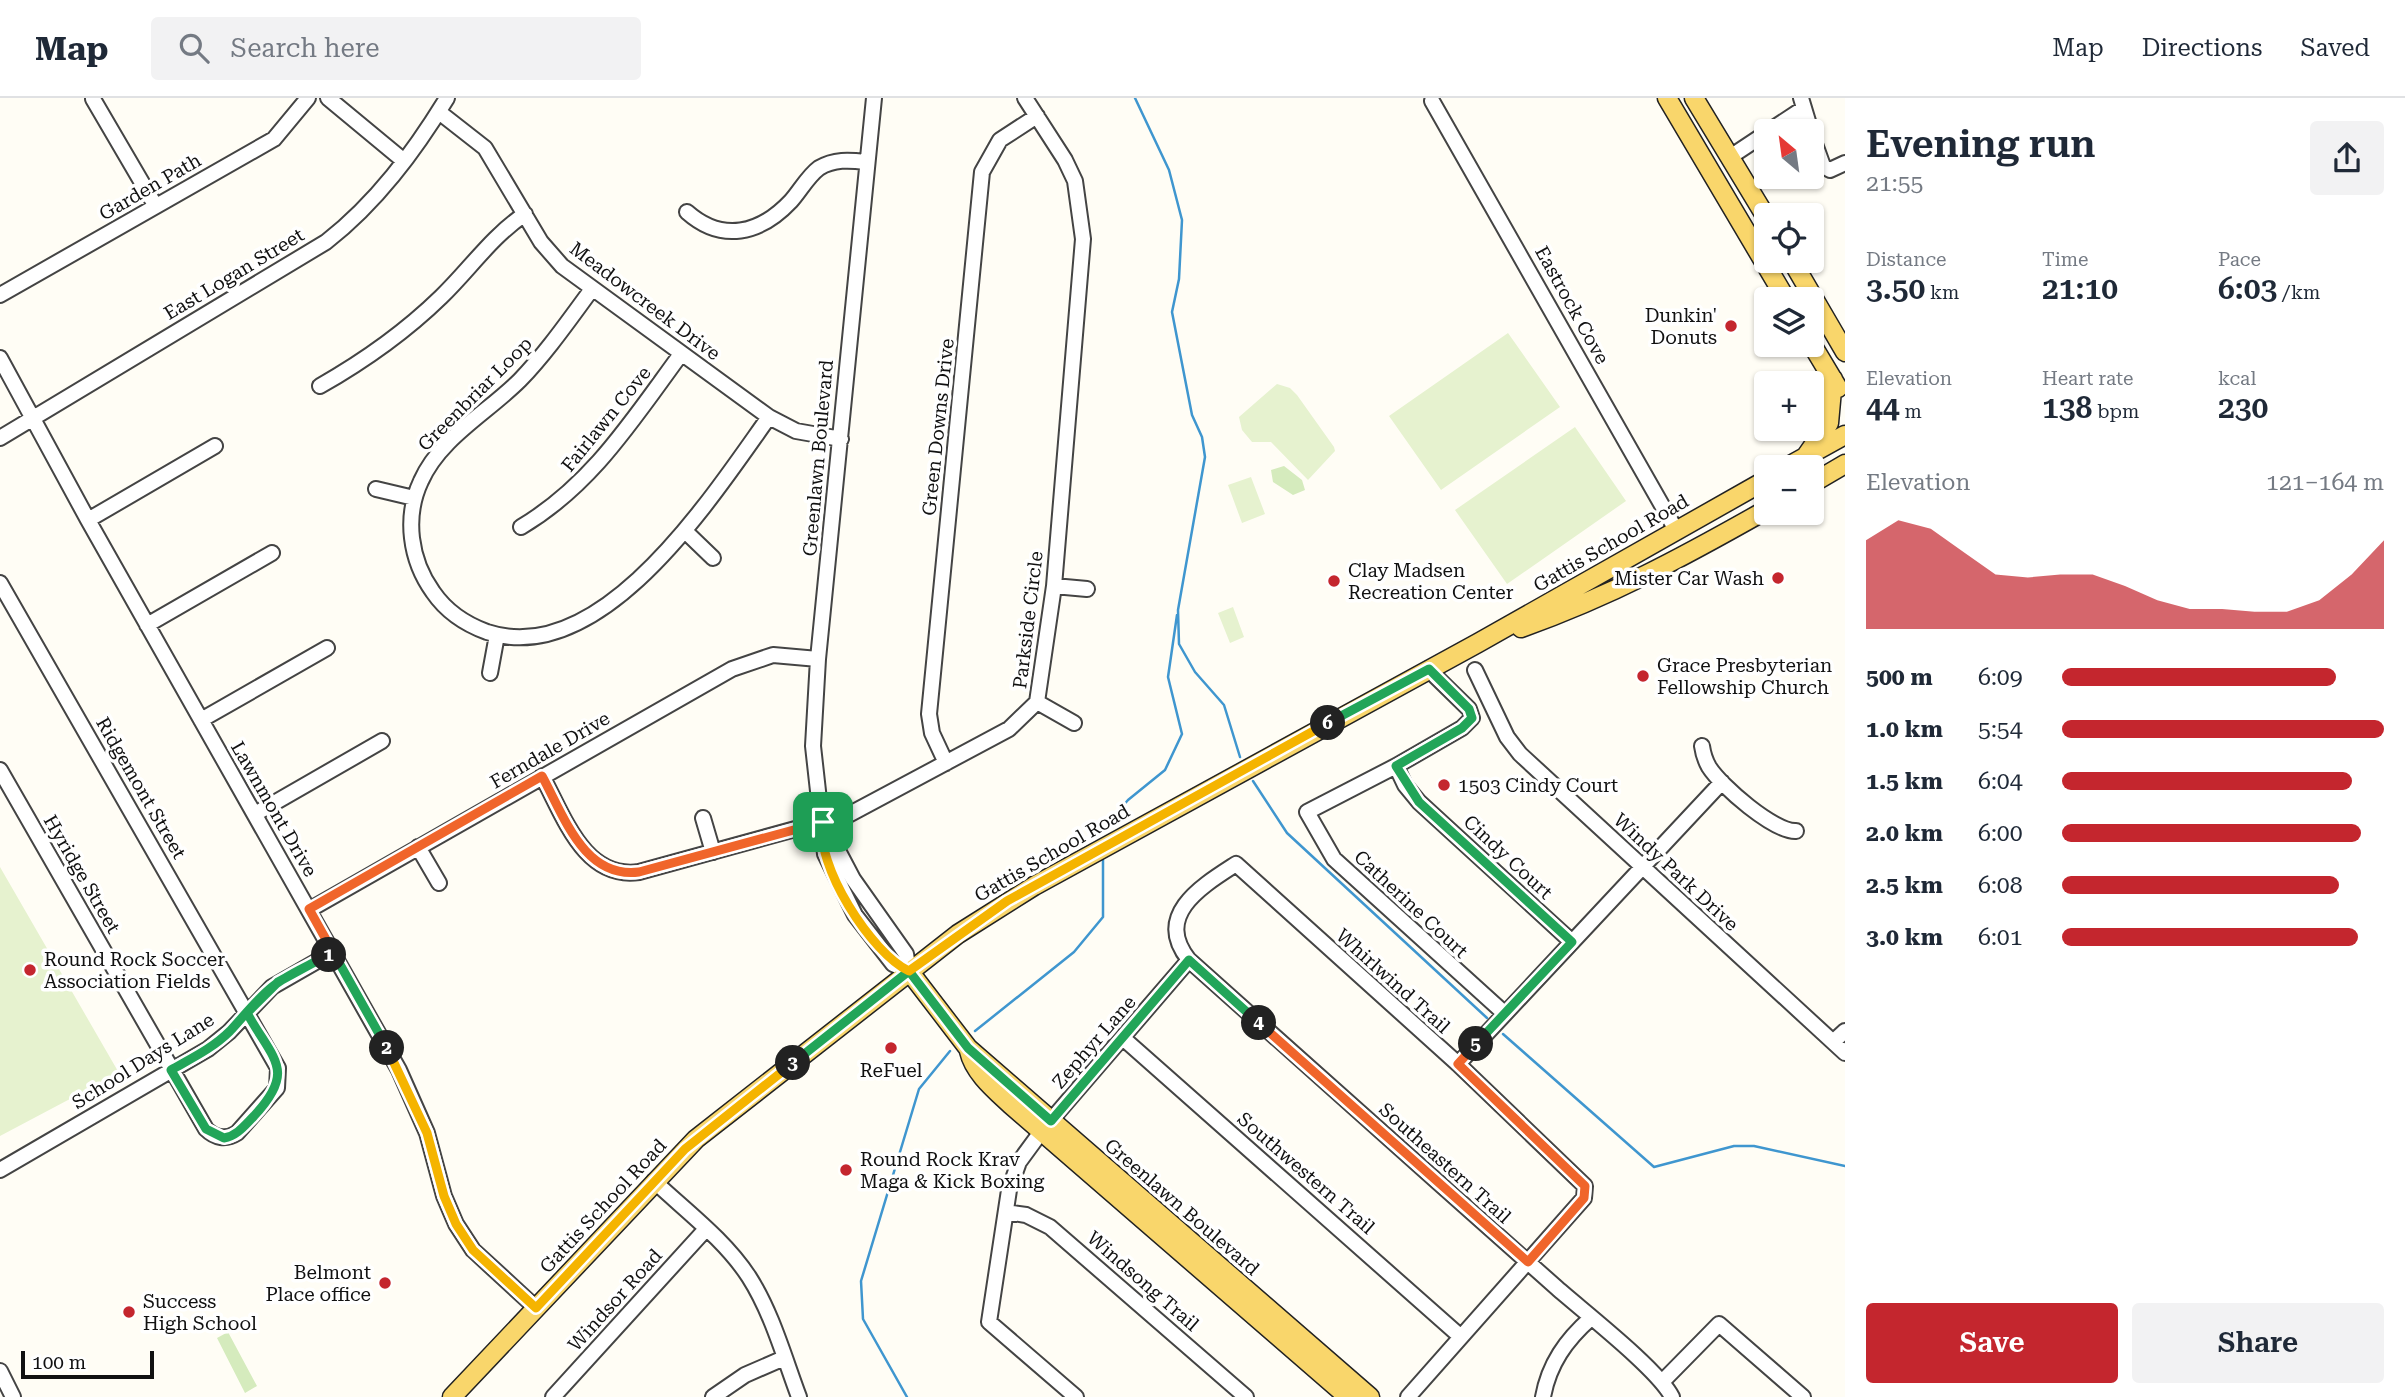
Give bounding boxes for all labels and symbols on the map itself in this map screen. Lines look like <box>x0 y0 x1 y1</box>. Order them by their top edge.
north arrow <box>1754 119 1824 189</box>
street label: Garden Path <box>95 149 205 225</box>
street label: East Logan Street <box>160 223 308 325</box>
street label: Meadowcreek Drive <box>565 237 725 365</box>
street label: Eastrock Cove <box>1530 242 1614 368</box>
place label: Dunkin' Donuts <box>1645 304 1717 349</box>
marker: Dunkin' Donuts <box>1723 318 1739 334</box>
street label: Greenbriar Loop <box>413 332 537 456</box>
street label: Green Downs Drive <box>917 337 959 517</box>
street label: Greenlawn Boulevard <box>798 359 838 557</box>
street label: Fairlawn Cove <box>556 362 656 476</box>
street label: Gattis School Road <box>1529 489 1693 597</box>
street label: Parkside Circle <box>1008 550 1048 690</box>
place label: Clay Madsen Recreation Center <box>1348 559 1514 604</box>
place label: Mister Car Wash <box>1614 567 1764 590</box>
marker: Mister Car Wash <box>1770 570 1786 586</box>
marker: Clay Madsen Recreation Center <box>1326 573 1342 589</box>
place label: Grace Presbyterian Fellowship Church <box>1657 654 1832 699</box>
marker: Grace Presbyterian Fellowship Church <box>1635 668 1651 684</box>
street label: Ferndale Drive <box>486 706 614 794</box>
pin: 6 <box>1310 706 1346 740</box>
street label: Ridgemont Street <box>91 713 191 863</box>
street label: Lawnmont Drive <box>226 737 322 881</box>
place label: 1503 Cindy Court <box>1458 774 1618 797</box>
marker: 1503 Cindy Court <box>1436 777 1452 793</box>
pin <box>793 792 853 852</box>
street label: Gattis School Road <box>970 799 1134 907</box>
street label: Windy Park Drive <box>1609 808 1743 936</box>
street label: Cindy Court <box>1459 810 1557 904</box>
street label: Hyridge Street <box>39 811 125 937</box>
street label: Catherine Court <box>1349 845 1473 963</box>
street label: Whirlwind Trail <box>1331 924 1455 1038</box>
pin: 1 <box>312 938 346 972</box>
place label: Round Rock Soccer Association Fields <box>44 948 225 993</box>
marker: Round Rock Soccer Association Fields <box>22 962 38 978</box>
street label: Zephyr Lane <box>1047 991 1141 1093</box>
pin: 4 <box>1242 1006 1276 1040</box>
street label: School Days Lane <box>68 1008 218 1114</box>
pin: 5 <box>1458 1026 1494 1062</box>
pin: 2 <box>370 1030 404 1066</box>
marker: ReFuel <box>883 1040 899 1056</box>
pin: 3 <box>776 1046 810 1080</box>
place label: ReFuel <box>860 1059 922 1082</box>
street label: Southeastern Trail <box>1374 1098 1516 1228</box>
street label: Southwestern Trail <box>1233 1107 1379 1239</box>
street label: Gattis School Road <box>535 1134 671 1278</box>
street label: Greenlawn Boulevard <box>1100 1134 1264 1280</box>
place label: Round Rock Krav Maga & Kick Boxing <box>860 1148 1045 1193</box>
marker: Round Rock Krav Maga & Kick Boxing <box>838 1162 854 1178</box>
street label: Windsong Trail <box>1082 1226 1204 1336</box>
street label: Windsor Road <box>563 1244 667 1356</box>
place label: Belmont Place office <box>266 1261 371 1306</box>
marker: Belmont Place office <box>377 1275 393 1291</box>
place label: Success High School <box>143 1290 257 1335</box>
marker: Success High School <box>121 1304 137 1320</box>
scale bar <box>21 1348 154 1380</box>

